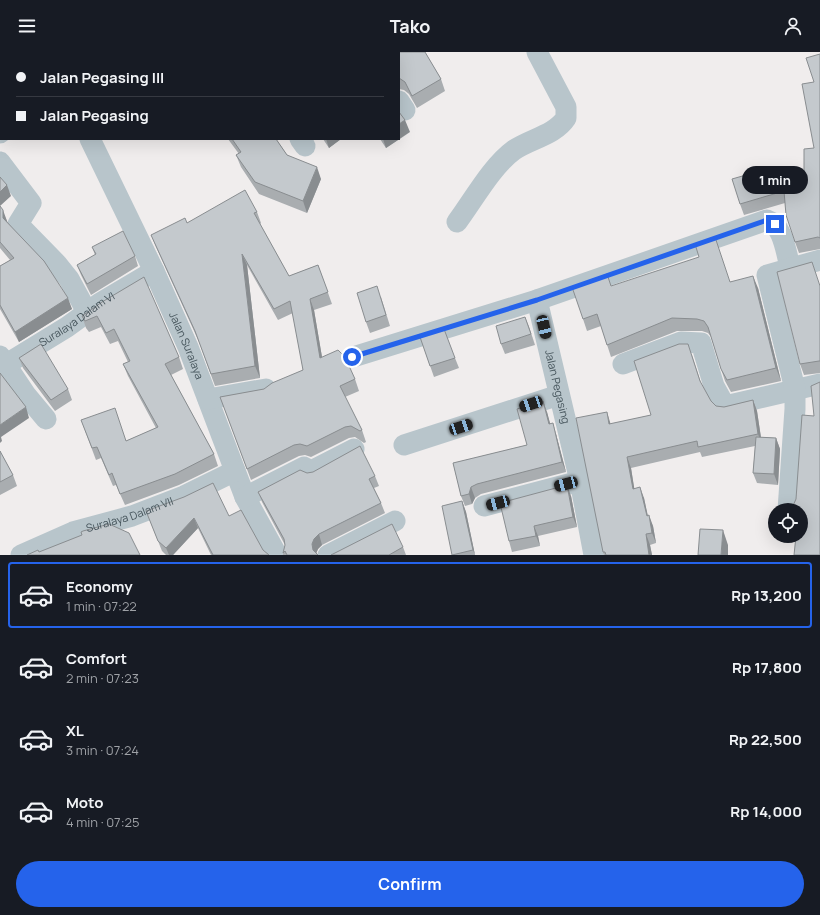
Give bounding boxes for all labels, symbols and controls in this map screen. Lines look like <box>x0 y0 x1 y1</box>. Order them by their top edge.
text: Tako <box>390 14 430 38</box>
icon: menu <box>16 15 38 37</box>
icon: person <box>782 15 804 37</box>
text: Jalan Pegasing III <box>40 67 164 88</box>
text: Jalan Pegasing <box>40 105 149 126</box>
callout: 1 min <box>742 166 808 194</box>
text: 1 min <box>759 171 791 189</box>
route end <box>766 215 784 233</box>
street label: Suralaya Dalam VI <box>36 288 117 350</box>
street label: Jalan Suralaya <box>166 309 208 381</box>
car <box>535 314 553 340</box>
route start <box>343 348 361 366</box>
street label: Jalan Pegasing <box>542 348 574 425</box>
car <box>518 395 544 413</box>
car <box>448 418 474 436</box>
car <box>553 475 579 493</box>
street label: Suralaya Dalam VII <box>84 493 175 535</box>
car <box>485 494 511 512</box>
map controls <box>768 503 808 543</box>
button: locate <box>768 503 808 543</box>
text: Economy <box>66 576 133 597</box>
icon: car <box>18 577 54 613</box>
text: Rp 13,200 <box>731 585 802 606</box>
text: 1 min · 07:22 <box>66 597 137 615</box>
text: Comfort <box>66 648 127 669</box>
icon: car <box>18 649 54 685</box>
text: Rp 17,800 <box>732 657 802 678</box>
text: 2 min · 07:23 <box>66 669 139 687</box>
text: XL <box>66 720 84 741</box>
icon: car <box>18 721 54 757</box>
text: Rp 22,500 <box>729 729 802 750</box>
text: 3 min · 07:24 <box>66 741 139 759</box>
text: Moto <box>66 792 103 813</box>
icon: car <box>18 793 54 829</box>
text: Rp 14,000 <box>730 801 802 822</box>
text: 4 min · 07:25 <box>66 813 139 831</box>
button: Confirm <box>16 861 804 907</box>

